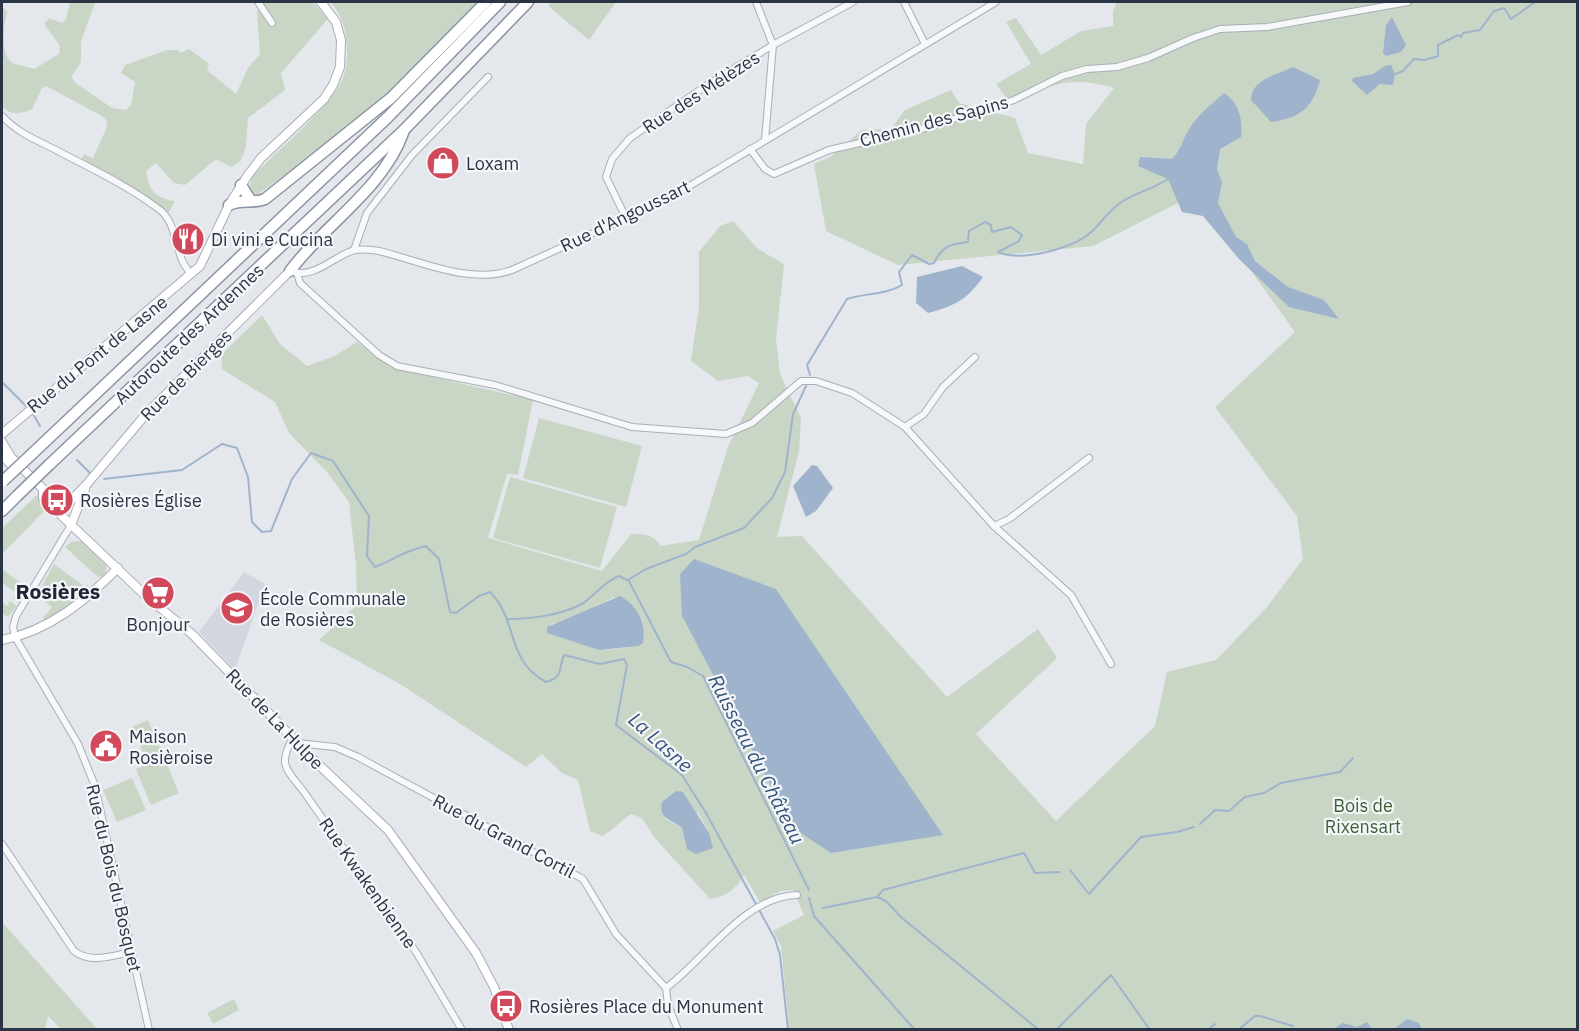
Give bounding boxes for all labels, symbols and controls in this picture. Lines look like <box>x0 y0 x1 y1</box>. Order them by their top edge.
street label: Rue des Mélèzes <box>638 46 764 138</box>
street label: Chemin des Sapins <box>857 90 1011 152</box>
shop icon: Loxam <box>425 145 461 181</box>
place label: Loxam <box>466 152 519 175</box>
street label: Rue d'Angoussart <box>556 175 694 257</box>
restaurant icon: Di vini e Cucina <box>170 221 206 257</box>
place label: Di vini e Cucina <box>211 228 333 251</box>
street label: Autoroute des Ardennes <box>109 259 269 409</box>
street label: Rue du Pont de Lasne <box>22 290 172 418</box>
street label: Rue de Bierges <box>135 324 237 426</box>
bus stop icon: Rosières Église <box>39 482 75 518</box>
place label: Rosières Église <box>80 489 202 512</box>
supermarket icon: Bonjour <box>140 575 176 611</box>
district label: Rosières <box>16 577 100 605</box>
place label: École Communale de Rosières <box>260 587 406 631</box>
school or university icon: École Communale de Rosières <box>219 590 255 626</box>
place label: Bonjour <box>126 613 190 636</box>
street label: Rue de La Hulpe <box>221 664 329 774</box>
water label: Ruisseau du Château <box>702 669 812 849</box>
water label: La Lasne <box>623 706 699 778</box>
place label: Maison Rosièroise <box>129 725 213 769</box>
public building icon: Maison Rosièroise <box>88 728 124 764</box>
street label: Rue du Bois du Bosquet <box>81 782 147 974</box>
street label: Rue du Grand Cortil <box>429 789 579 883</box>
park label: Bois de Rixensart <box>1325 794 1401 838</box>
street label: Rue Kwakenbienne <box>314 813 422 953</box>
bus stop icon: Rosières Place du Monument <box>488 988 524 1024</box>
place label: Rosières Place du Monument <box>529 995 764 1018</box>

